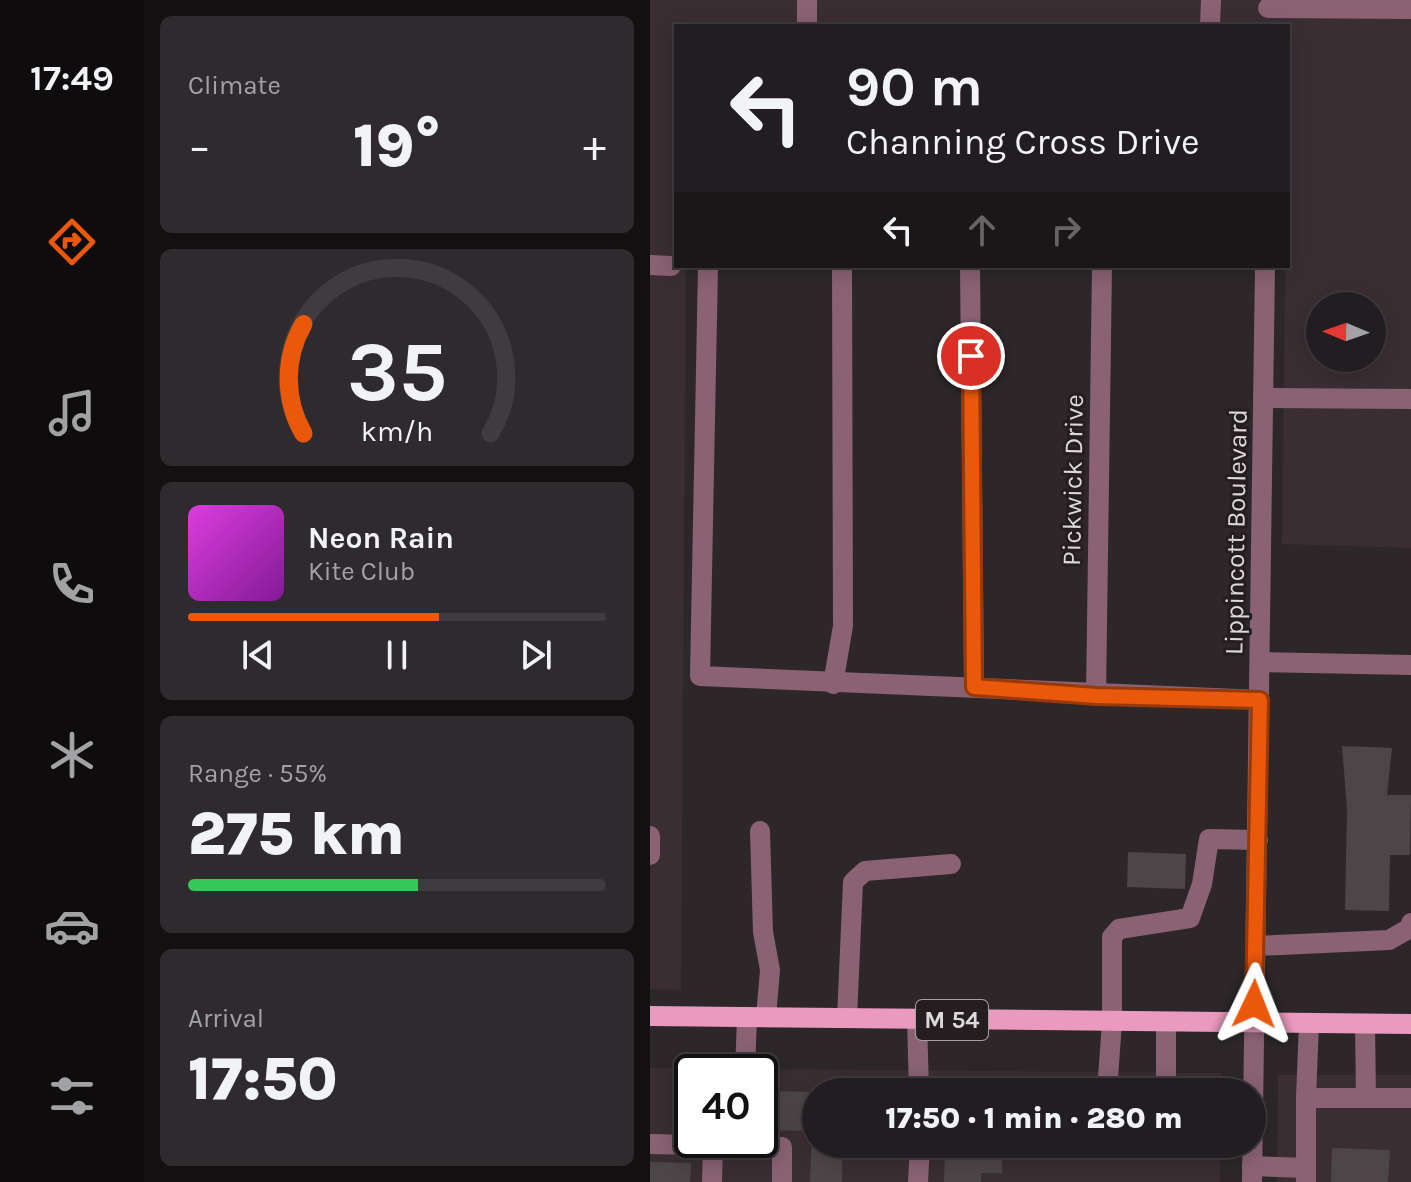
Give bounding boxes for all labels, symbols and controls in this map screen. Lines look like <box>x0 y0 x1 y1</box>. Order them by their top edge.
text: 90 m <box>846 54 983 119</box>
icon: left <box>714 56 818 160</box>
text: 17:49 <box>30 57 114 99</box>
text: Climate <box>188 70 281 101</box>
text: 19° <box>353 111 441 181</box>
text: − <box>188 121 211 172</box>
text: + <box>583 121 606 172</box>
text: Channing Cross Drive <box>846 121 1200 163</box>
icon: left <box>876 208 920 252</box>
icon: ahead <box>960 208 1004 252</box>
icon: right <box>1044 208 1088 252</box>
icon: directions <box>44 214 100 270</box>
north arrow <box>1306 292 1386 372</box>
map controls <box>1306 292 1386 372</box>
pin <box>937 322 1005 390</box>
text: 35 <box>347 323 447 420</box>
icon: arrive <box>949 334 993 378</box>
icon: music <box>44 385 100 441</box>
street label: Pickwick Drive <box>1056 394 1090 566</box>
street label: Lippincott Boulevard <box>1218 409 1254 655</box>
text: km/h <box>361 415 433 448</box>
text: Neon Rain <box>308 520 454 556</box>
icon: phone <box>44 556 100 612</box>
text: Kite Club <box>308 556 415 587</box>
icon: previous <box>236 633 280 677</box>
icon: pause <box>375 633 419 677</box>
icon: next <box>514 633 558 677</box>
icon: climate <box>44 727 100 783</box>
text: Range · 55% <box>188 758 327 789</box>
text: 275 km <box>188 799 405 869</box>
icon: car <box>44 898 100 954</box>
position arrow <box>1212 962 1296 1046</box>
road number: M 54 <box>916 1000 988 1040</box>
text: Arrival <box>188 1003 264 1034</box>
text: 17:50 <box>188 1044 338 1114</box>
speed limit sign: 40 <box>674 1054 778 1158</box>
icon: filters <box>44 1068 100 1124</box>
text: 17:50 · 1 min · 280 m <box>885 1100 1183 1136</box>

